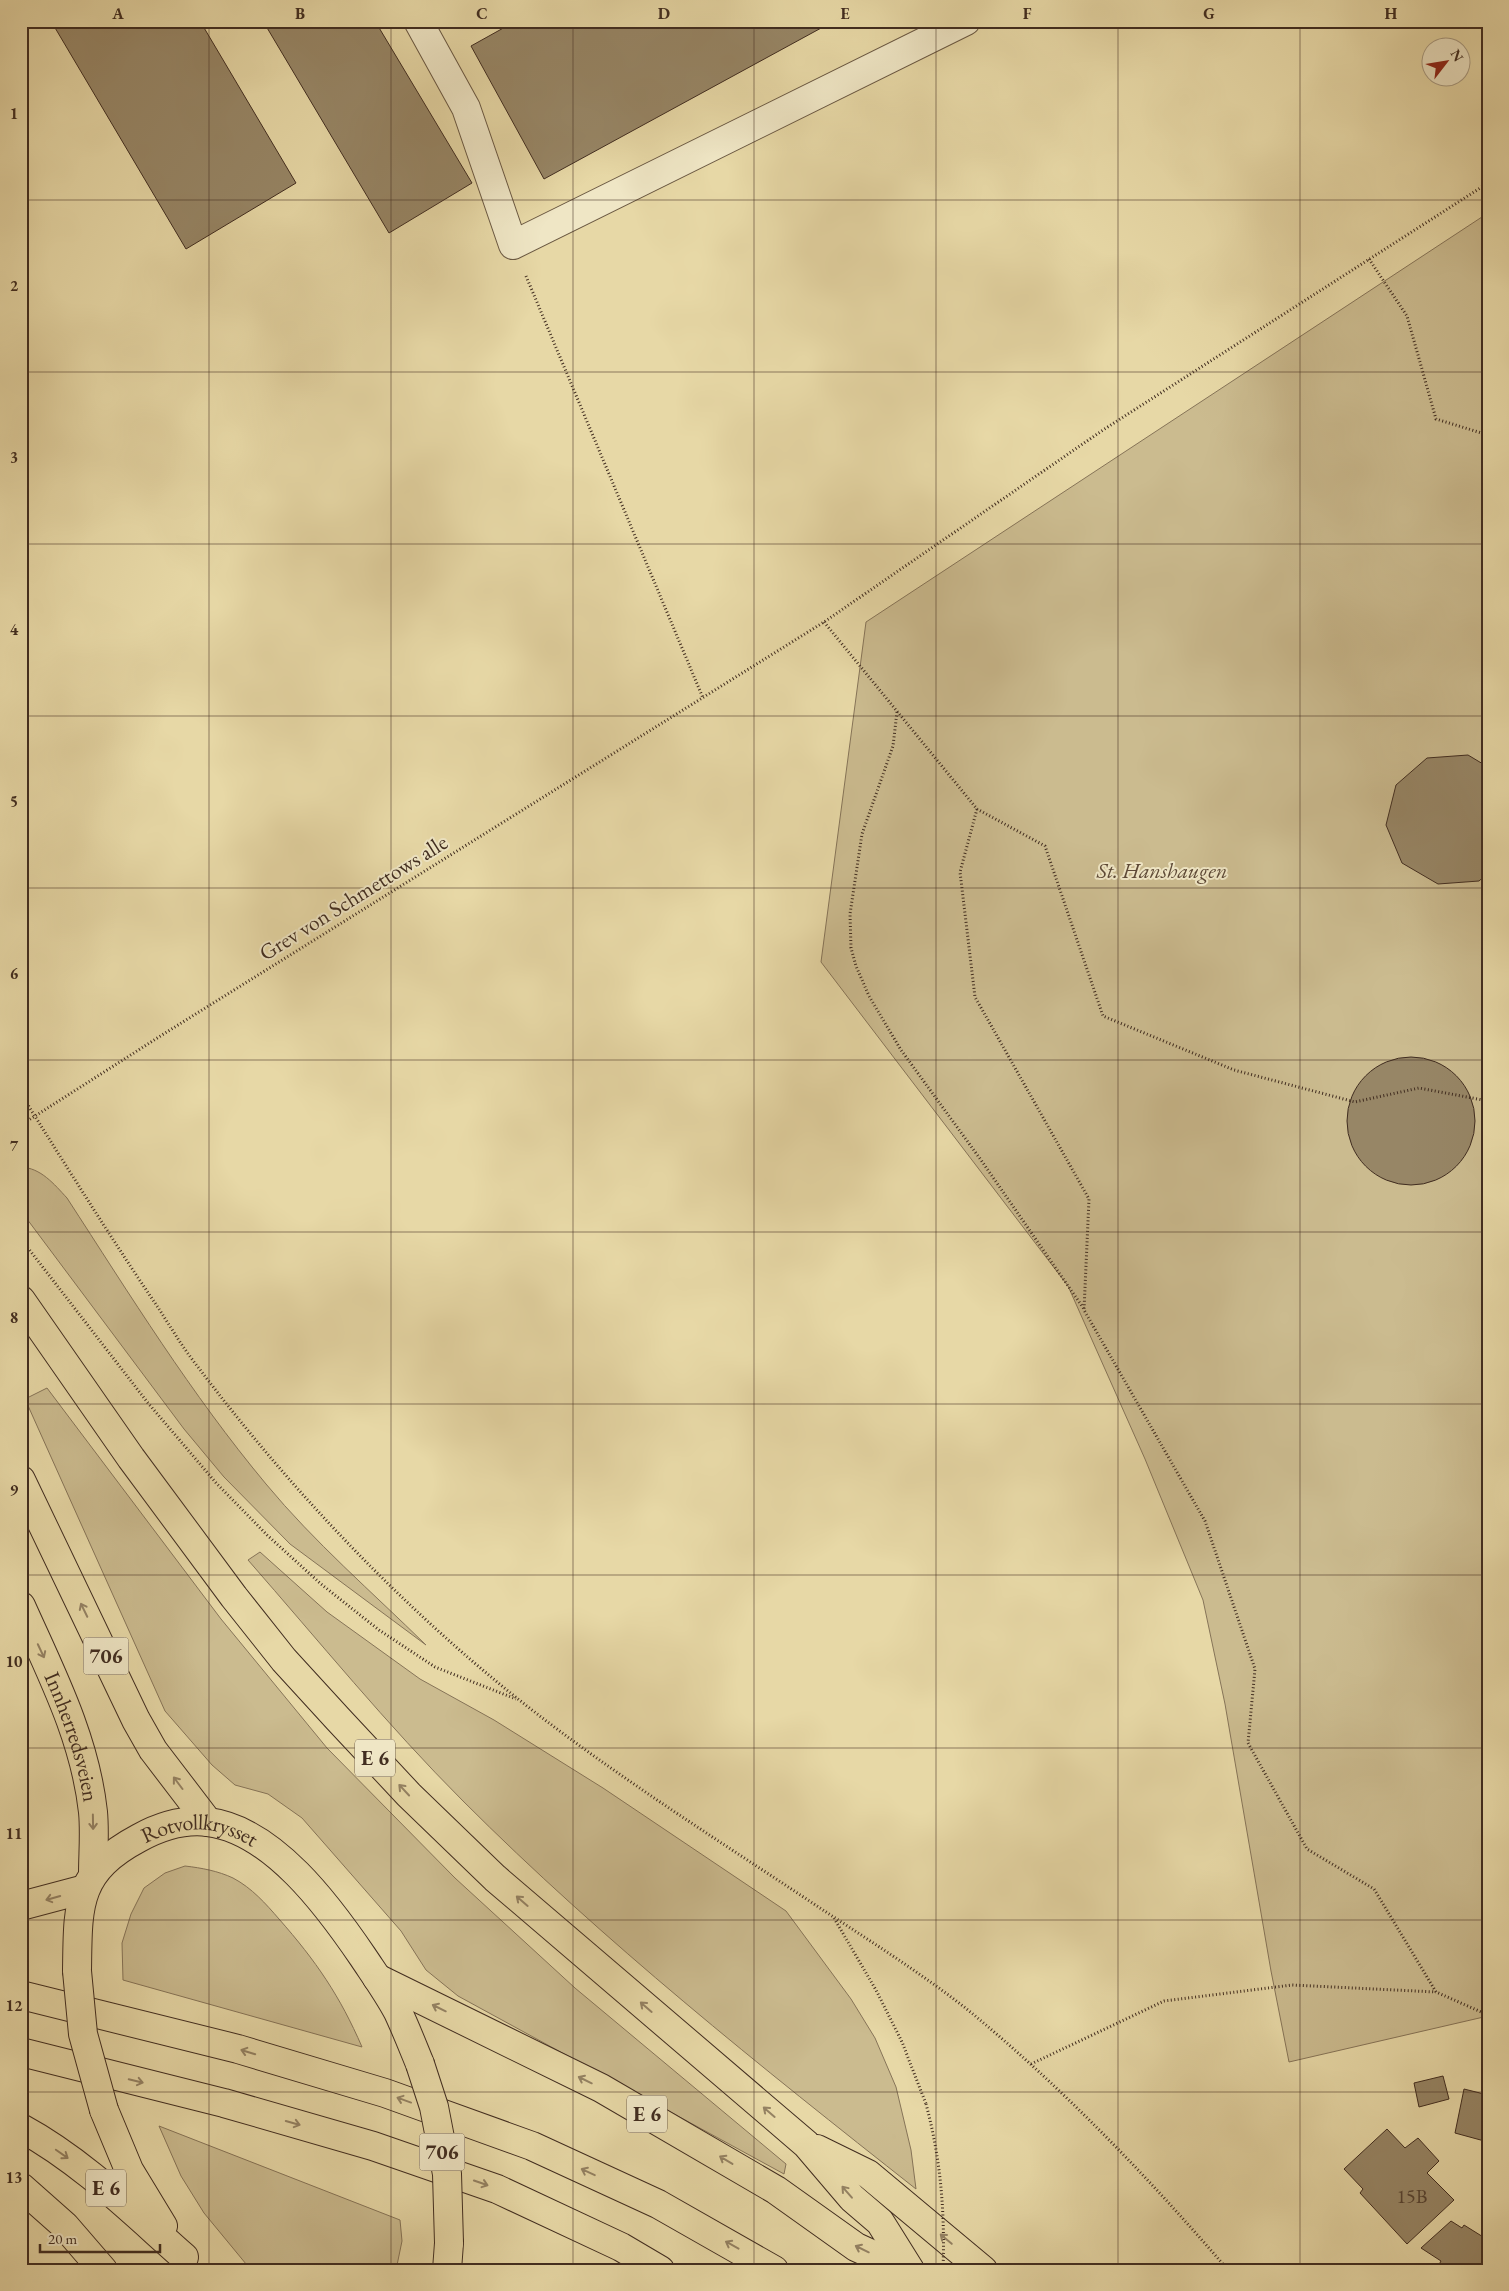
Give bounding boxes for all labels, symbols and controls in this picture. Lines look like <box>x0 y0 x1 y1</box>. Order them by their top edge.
text: A <box>111 3 124 24</box>
text: B <box>295 3 305 24</box>
text: C <box>476 3 488 24</box>
text: D <box>658 3 670 24</box>
text: E <box>840 3 850 24</box>
text: F <box>1023 3 1032 24</box>
text: G <box>1203 3 1215 24</box>
text: H <box>1385 3 1398 24</box>
north arrow <box>1422 38 1472 88</box>
text: N <box>1447 46 1468 65</box>
text: 1 <box>10 103 18 124</box>
text: 2 <box>10 275 19 296</box>
text: 3 <box>10 447 18 468</box>
text: 4 <box>10 619 19 640</box>
text: 5 <box>10 791 18 812</box>
street label: Grev von Schmettows alle <box>254 827 453 967</box>
park label: St. Hanshaugen <box>1096 856 1227 885</box>
text: 6 <box>10 963 19 984</box>
text: 7 <box>10 1135 19 1156</box>
text: 8 <box>10 1307 18 1328</box>
text: 9 <box>10 1479 19 1500</box>
one-way arrow <box>79 1603 88 1618</box>
road number: 706 <box>84 1638 128 1674</box>
one-way arrow <box>37 1643 47 1658</box>
text: 10 <box>6 1651 23 1672</box>
street label: Innherredsveien <box>38 1667 106 1804</box>
road number: E 6 <box>355 1740 395 1776</box>
one-way arrow <box>173 1776 183 1790</box>
one-way arrow <box>398 1784 410 1796</box>
street label: Rotvollkrysset <box>136 1807 264 1853</box>
one-way arrow <box>88 1813 98 1829</box>
text: 11 <box>6 1823 22 1844</box>
one-way arrow <box>46 1894 62 1904</box>
one-way arrow <box>516 1895 529 1907</box>
text: 12 <box>6 1995 23 2016</box>
one-way arrow <box>639 2001 652 2012</box>
one-way arrow <box>432 2002 447 2012</box>
one-way arrow <box>241 2047 257 2057</box>
one-way arrow <box>578 2075 593 2084</box>
one-way arrow <box>128 2077 144 2086</box>
one-way arrow <box>396 2095 412 2104</box>
road number: E 6 <box>627 2096 667 2132</box>
one-way arrow <box>763 2107 776 2118</box>
one-way arrow <box>285 2118 301 2128</box>
road number: 706 <box>420 2134 464 2170</box>
one-way arrow <box>55 2149 69 2159</box>
one-way arrow <box>720 2155 734 2165</box>
one-way arrow <box>581 2166 596 2176</box>
text: 13 <box>6 2167 22 2188</box>
road number: E 6 <box>86 2170 126 2206</box>
one-way arrow <box>473 2179 489 2188</box>
house number: 15B <box>1397 2183 1427 2209</box>
one-way arrow <box>841 2185 853 2198</box>
scale bar <box>40 2221 160 2253</box>
text: 20 m <box>48 2229 77 2248</box>
one-way arrow <box>939 2233 952 2244</box>
one-way arrow <box>726 2240 740 2250</box>
one-way arrow <box>855 2244 870 2254</box>

